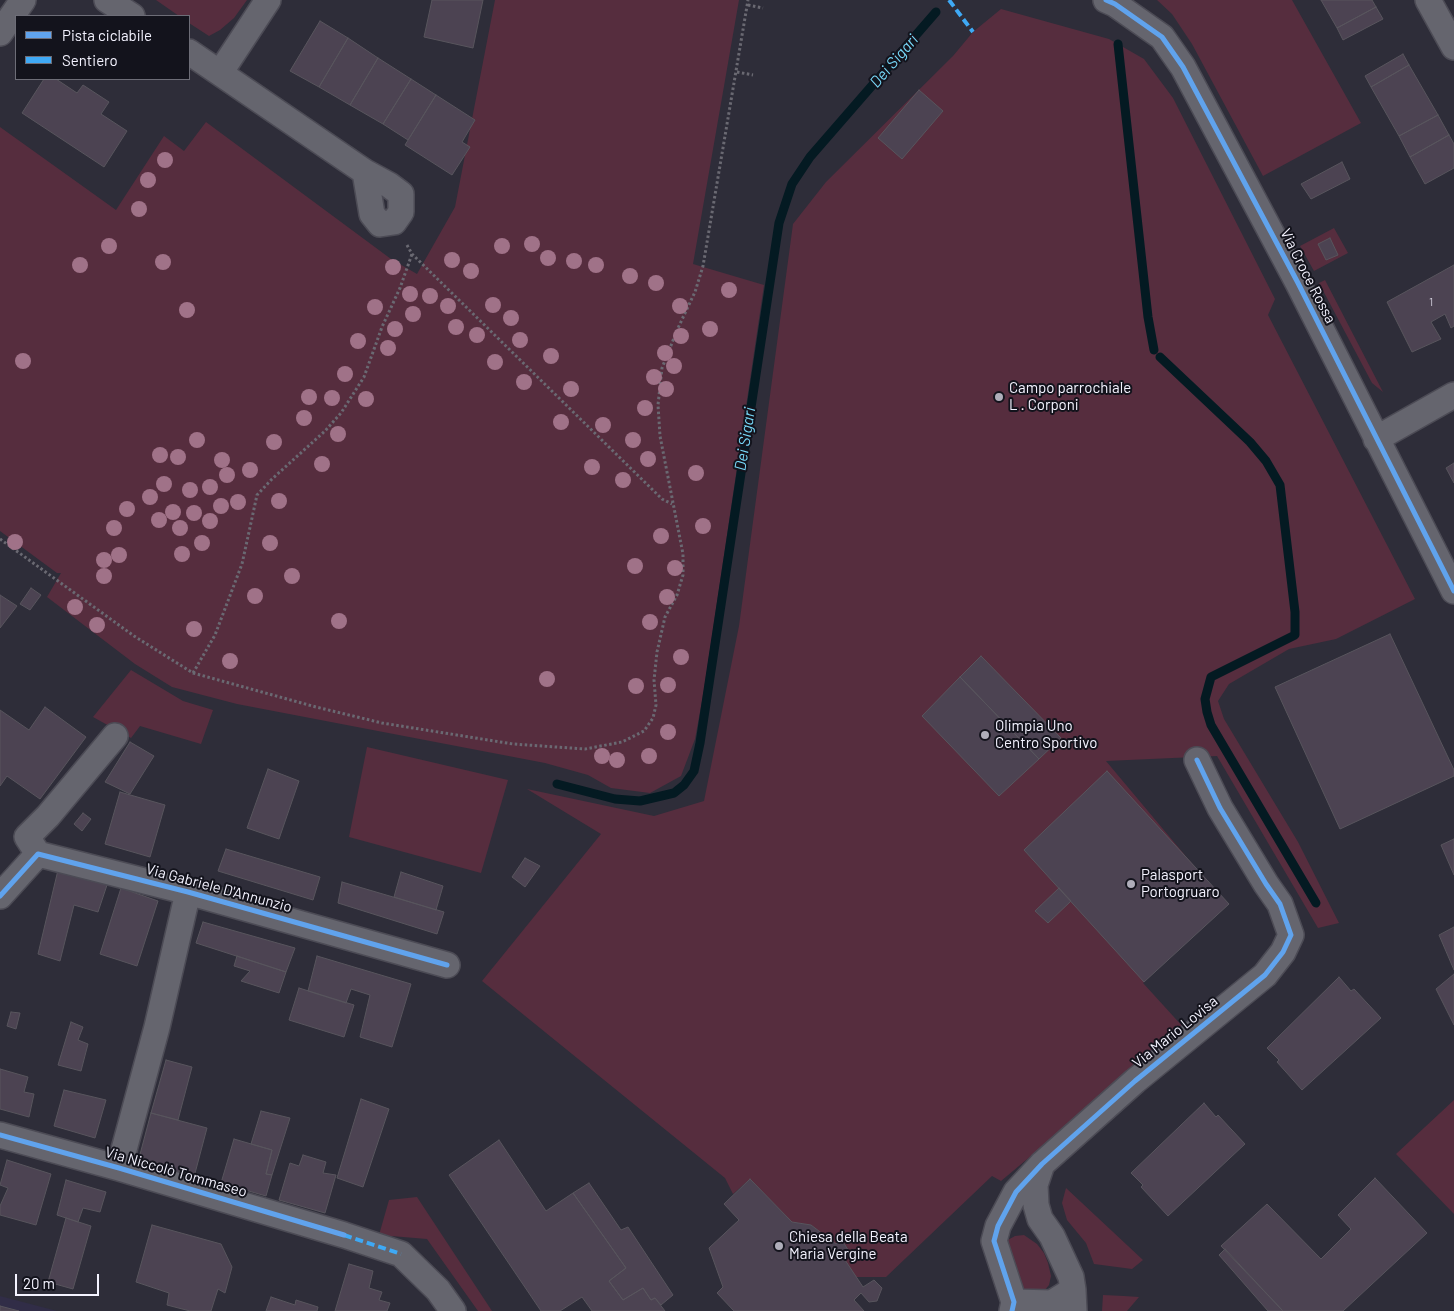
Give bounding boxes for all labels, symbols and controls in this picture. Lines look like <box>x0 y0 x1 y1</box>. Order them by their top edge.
legend <box>15 15 190 80</box>
text: Pista ciclabile <box>62 26 152 44</box>
water label: Dei Sigari <box>866 30 922 92</box>
text: Sentiero <box>62 51 118 69</box>
street label: Via Croce Rossa <box>1276 226 1340 326</box>
house number: 1 <box>1429 295 1433 309</box>
place label: Campo parrochiale L . Corponi <box>1009 379 1131 414</box>
marker: Campo parrochiale L . Corponi <box>993 391 1005 403</box>
water label: Dei Sigari <box>730 406 760 472</box>
place label: Olimpia Uno Centro Sportivo <box>995 717 1097 752</box>
marker: Olimpia Uno Centro Sportivo <box>979 729 991 741</box>
street label: Via Gabriele D'Annunzio <box>144 860 294 916</box>
place label: Palasport Portogruaro <box>1141 866 1220 901</box>
marker: Palasport Portogruaro <box>1125 878 1137 890</box>
street label: Via Mario Lovisa <box>1129 992 1221 1072</box>
street label: Via Niccolò Tommaseo <box>103 1143 249 1201</box>
place label: Chiesa della Beata Maria Vergine <box>789 1228 908 1263</box>
marker: Chiesa della Beata Maria Vergine <box>773 1240 785 1252</box>
scale bar <box>18 1264 101 1296</box>
text: 20 m <box>23 1274 55 1292</box>

